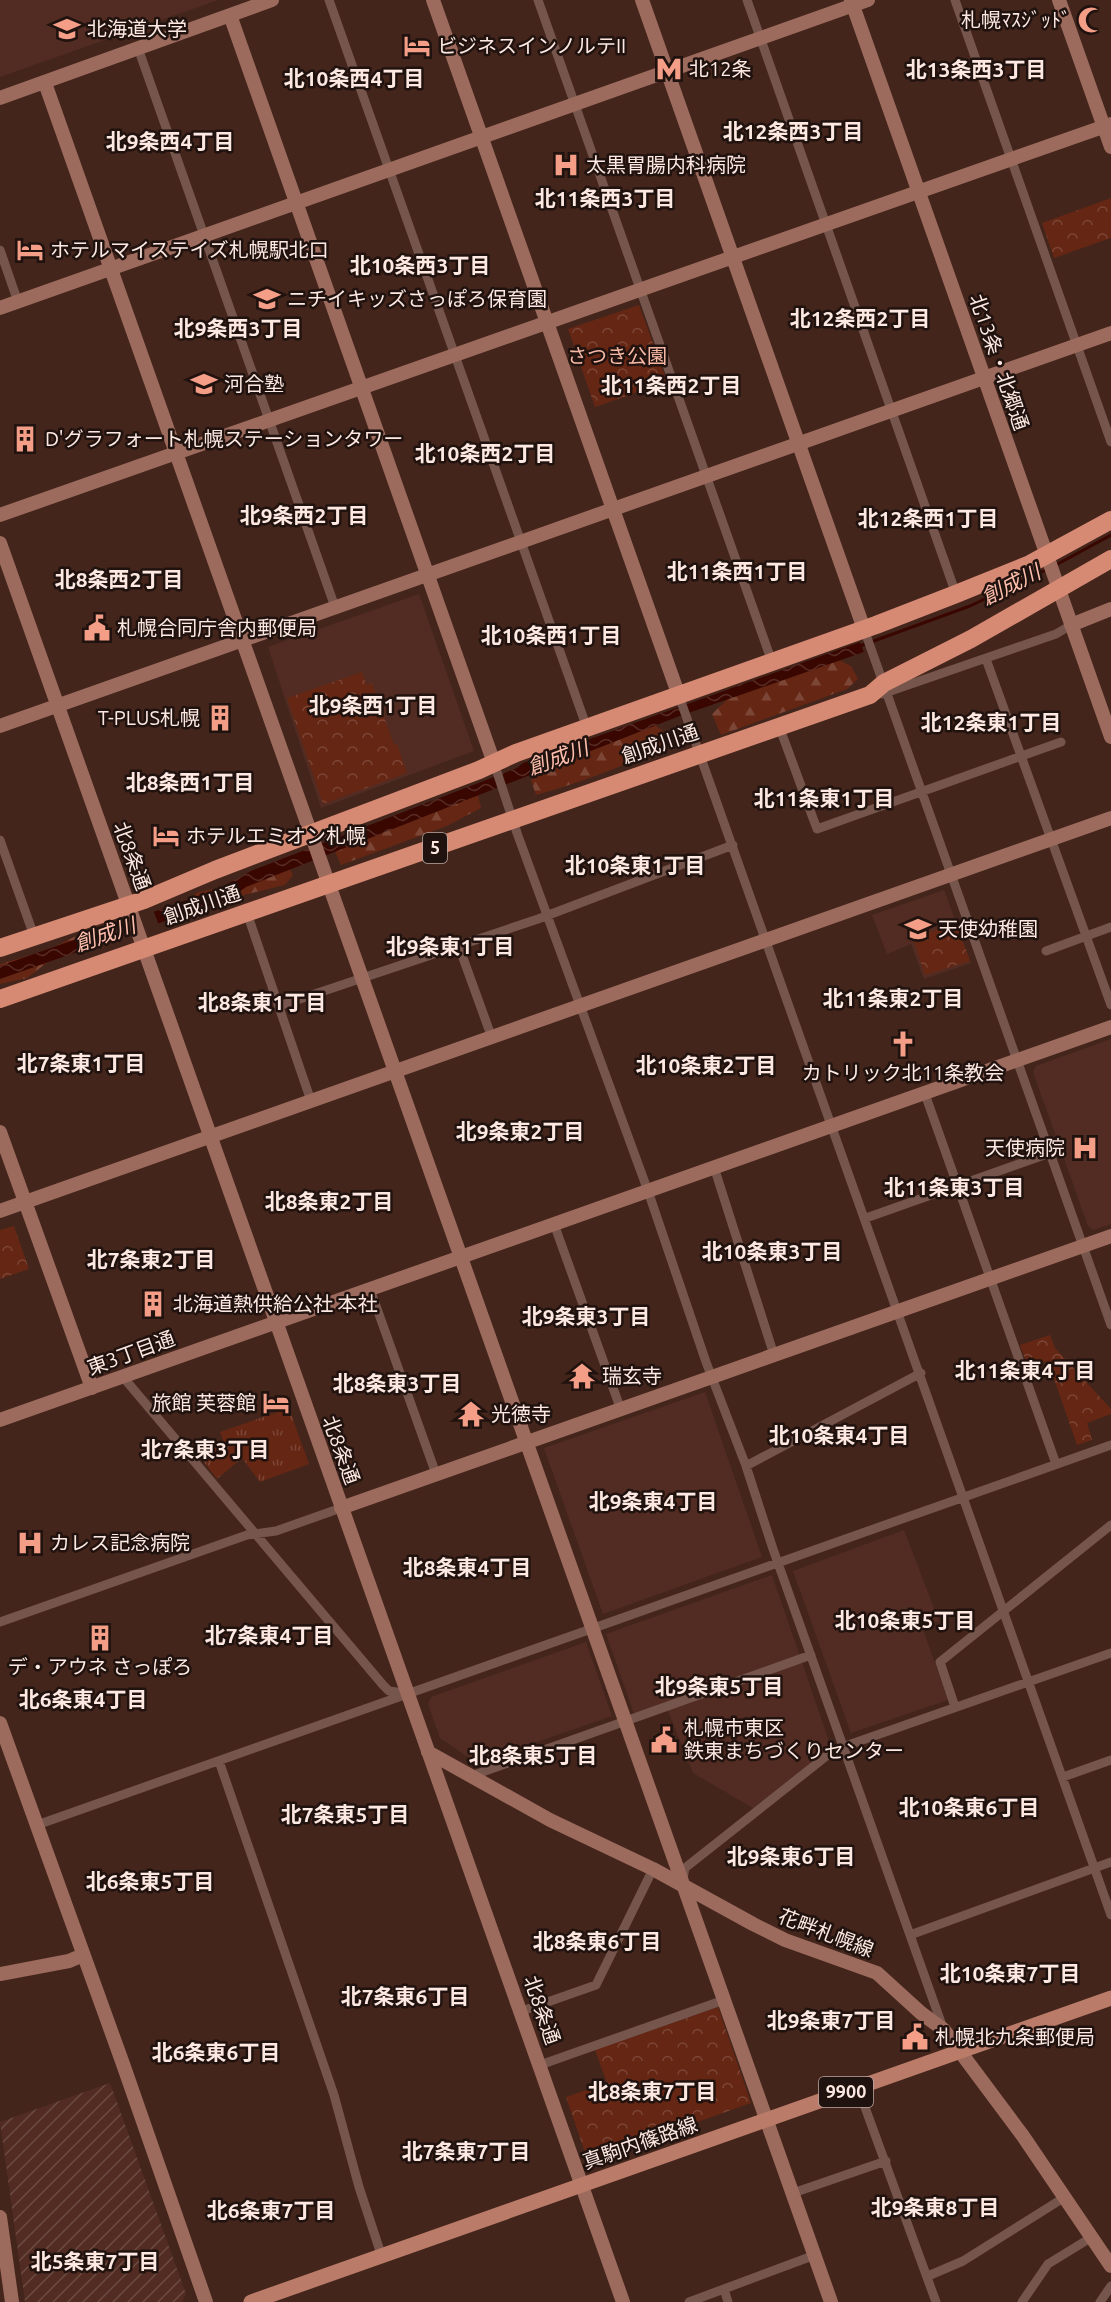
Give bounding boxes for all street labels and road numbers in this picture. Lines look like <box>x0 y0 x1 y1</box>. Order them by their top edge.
street label: 北13条・北郷通 <box>965 291 1034 433</box>
street label: 創成川通 <box>618 720 701 767</box>
street label: 北8条通 <box>109 818 155 893</box>
road number: 5 <box>423 833 447 863</box>
street label: 創成川通 <box>160 881 243 928</box>
street label: 東3丁目通 <box>84 1326 178 1379</box>
street label: 北8条通 <box>318 1412 364 1487</box>
street label: 花畔札幌線 <box>775 1904 877 1961</box>
street label: 北8条通 <box>520 1972 565 2047</box>
road number: 9900 <box>819 2077 873 2107</box>
street label: 真駒内篠路線 <box>579 2112 700 2173</box>

